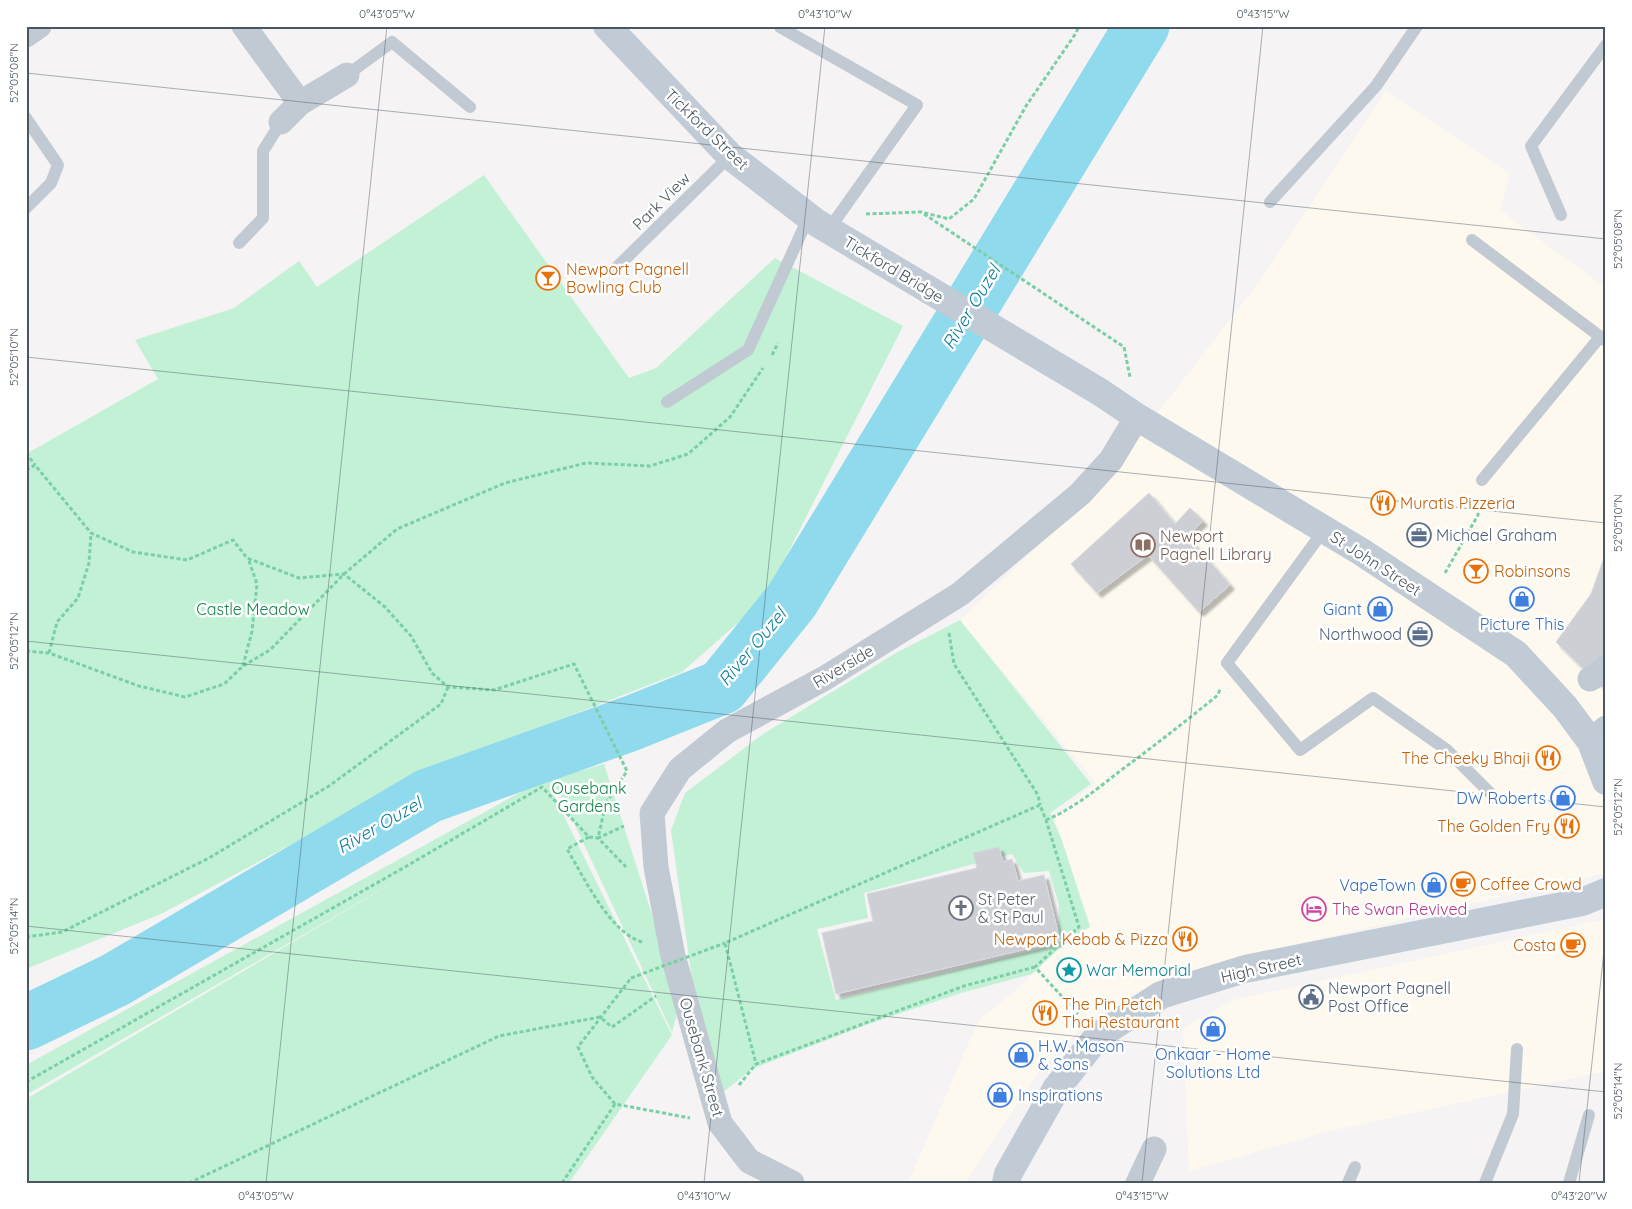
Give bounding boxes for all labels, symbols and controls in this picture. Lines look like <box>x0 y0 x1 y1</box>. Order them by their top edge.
text: 0°43'05"W <box>359 6 415 21</box>
text: 0°43'10"W <box>798 6 852 21</box>
text: 0°43'15"W <box>1236 6 1290 21</box>
text: 52°05'08"N <box>6 43 21 103</box>
street label: Tickford Street <box>661 84 753 174</box>
street label: Park View <box>628 168 694 234</box>
text: 52°05'08"N <box>1610 209 1625 269</box>
street label: Tickford Bridge <box>840 231 948 307</box>
place label: Newport Pagnell Bowling Club <box>566 259 689 297</box>
water label: River Ouzel <box>937 259 1006 353</box>
bar icon: Newport Pagnell Bowling Club <box>535 265 561 291</box>
text: 52°05'10"N <box>6 328 21 386</box>
restaurant icon: Muratis Pizzeria <box>1370 490 1396 516</box>
place label: Muratis Pizzeria <box>1400 493 1515 513</box>
text: 52°05'10"N <box>1610 494 1625 552</box>
office icon: Michael Graham <box>1406 522 1432 548</box>
place label: Michael Graham <box>1436 525 1557 545</box>
place label: Newport Pagnell Library <box>1160 526 1272 564</box>
street label: St John Street <box>1327 526 1425 600</box>
library icon: Newport Pagnell Library <box>1130 532 1156 558</box>
bar icon: Robinsons <box>1463 558 1489 584</box>
place label: Robinsons <box>1494 561 1571 581</box>
shop icon: Picture This <box>1509 586 1535 612</box>
shop icon: Giant <box>1367 596 1393 622</box>
park label: Castle Meadow <box>196 599 310 619</box>
place label: Giant <box>1323 599 1362 619</box>
water label: River Ouzel <box>713 602 792 690</box>
text: 52°05'12"N <box>6 612 21 670</box>
place label: Picture This <box>1480 614 1564 634</box>
office icon: Northwood <box>1407 621 1433 647</box>
place label: Northwood <box>1319 624 1402 644</box>
street label: Riverside <box>809 640 877 692</box>
restaurant icon: The Cheeky Bhaji <box>1535 745 1561 771</box>
place label: The Cheeky Bhaji <box>1401 748 1530 768</box>
park label: Ousebank Gardens <box>551 778 627 816</box>
text: 52°05'12"N <box>1610 778 1625 836</box>
shop icon: DW Roberts <box>1550 785 1576 811</box>
place label: DW Roberts <box>1456 788 1546 808</box>
water label: River Ouzel <box>332 791 427 858</box>
restaurant icon: The Golden Fry <box>1554 813 1580 839</box>
place label: The Golden Fry <box>1437 816 1550 836</box>
cafe icon: Coffee Crowd <box>1450 871 1476 897</box>
shop icon: VapeTown <box>1421 872 1447 898</box>
place label: Coffee Crowd <box>1480 874 1582 894</box>
place label: VapeTown <box>1339 875 1416 895</box>
place label: St Peter & St Paul <box>978 889 1044 927</box>
church icon: St Peter & St Paul <box>948 895 974 921</box>
hotel icon: The Swan Revived <box>1301 896 1327 922</box>
text: 52°05'14"N <box>6 897 21 955</box>
place label: The Swan Revived <box>1332 899 1467 919</box>
restaurant icon: Newport Kebab & Pizza <box>1172 926 1198 952</box>
place label: Newport Kebab & Pizza <box>994 929 1168 949</box>
cafe icon: Costa <box>1560 932 1586 958</box>
place label: Costa <box>1513 935 1556 955</box>
street label: High Street <box>1219 949 1303 987</box>
place icon: War Memorial <box>1056 957 1082 983</box>
place label: War Memorial <box>1086 960 1191 980</box>
place label: Newport Pagnell Post Office <box>1328 978 1451 1016</box>
public building icon: Newport Pagnell Post Office <box>1298 984 1324 1010</box>
place label: The Pin Petch Thai Restaurant <box>1062 994 1180 1032</box>
street label: Ousebank Street <box>675 995 729 1119</box>
restaurant icon: The Pin Petch Thai Restaurant <box>1032 1000 1058 1026</box>
shop icon: Onkaar - Home Solutions Ltd <box>1200 1016 1226 1042</box>
place label: H.W. Mason & Sons <box>1038 1036 1124 1074</box>
shop icon: H.W. Mason & Sons <box>1008 1042 1034 1068</box>
place label: Onkaar - Home Solutions Ltd <box>1155 1044 1271 1082</box>
text: 52°05'14"N <box>1610 1062 1625 1120</box>
shop icon: Inspirations <box>987 1082 1013 1108</box>
place label: Inspirations <box>1018 1085 1103 1105</box>
text: 0°43'05"W <box>238 1188 294 1203</box>
text: 0°43'10"W <box>677 1188 731 1203</box>
text: 0°43'15"W <box>1115 1188 1169 1203</box>
text: 0°43'20"W <box>1551 1188 1607 1203</box>

